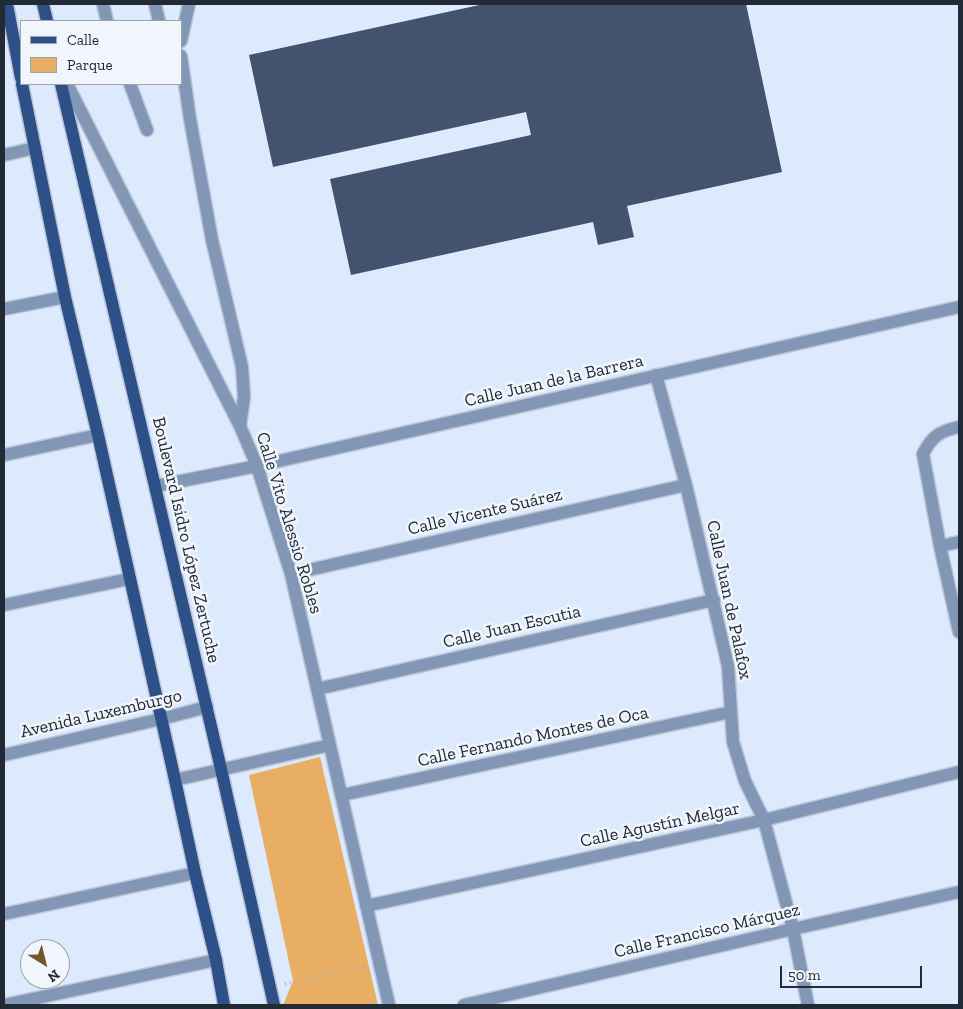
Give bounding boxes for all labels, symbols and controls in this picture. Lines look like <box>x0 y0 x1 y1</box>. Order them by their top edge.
legend <box>20 20 182 85</box>
text: Calle <box>67 31 99 49</box>
text: Parque <box>67 56 113 74</box>
street label: Calle Juan de la Barrera <box>462 350 646 412</box>
street label: Boulevard Isidro López Zertuche <box>147 415 225 665</box>
street label: Calle Vito Alessio Robles <box>251 430 327 616</box>
street label: Calle Vicente Suárez <box>406 484 564 540</box>
street label: Calle Juan de Palafox <box>702 518 756 682</box>
street label: Calle Juan Escutia <box>441 601 583 653</box>
street label: Avenida Luxemburgo <box>18 685 184 743</box>
street label: Calle Fernando Montes de Oca <box>416 702 650 772</box>
street label: Calle Agustín Melgar <box>578 798 742 852</box>
street label: Calle Francisco Márquez <box>612 899 802 963</box>
north arrow <box>20 939 70 989</box>
scale bar <box>783 956 926 988</box>
text: N <box>44 966 63 986</box>
text: 50 m <box>788 966 821 984</box>

